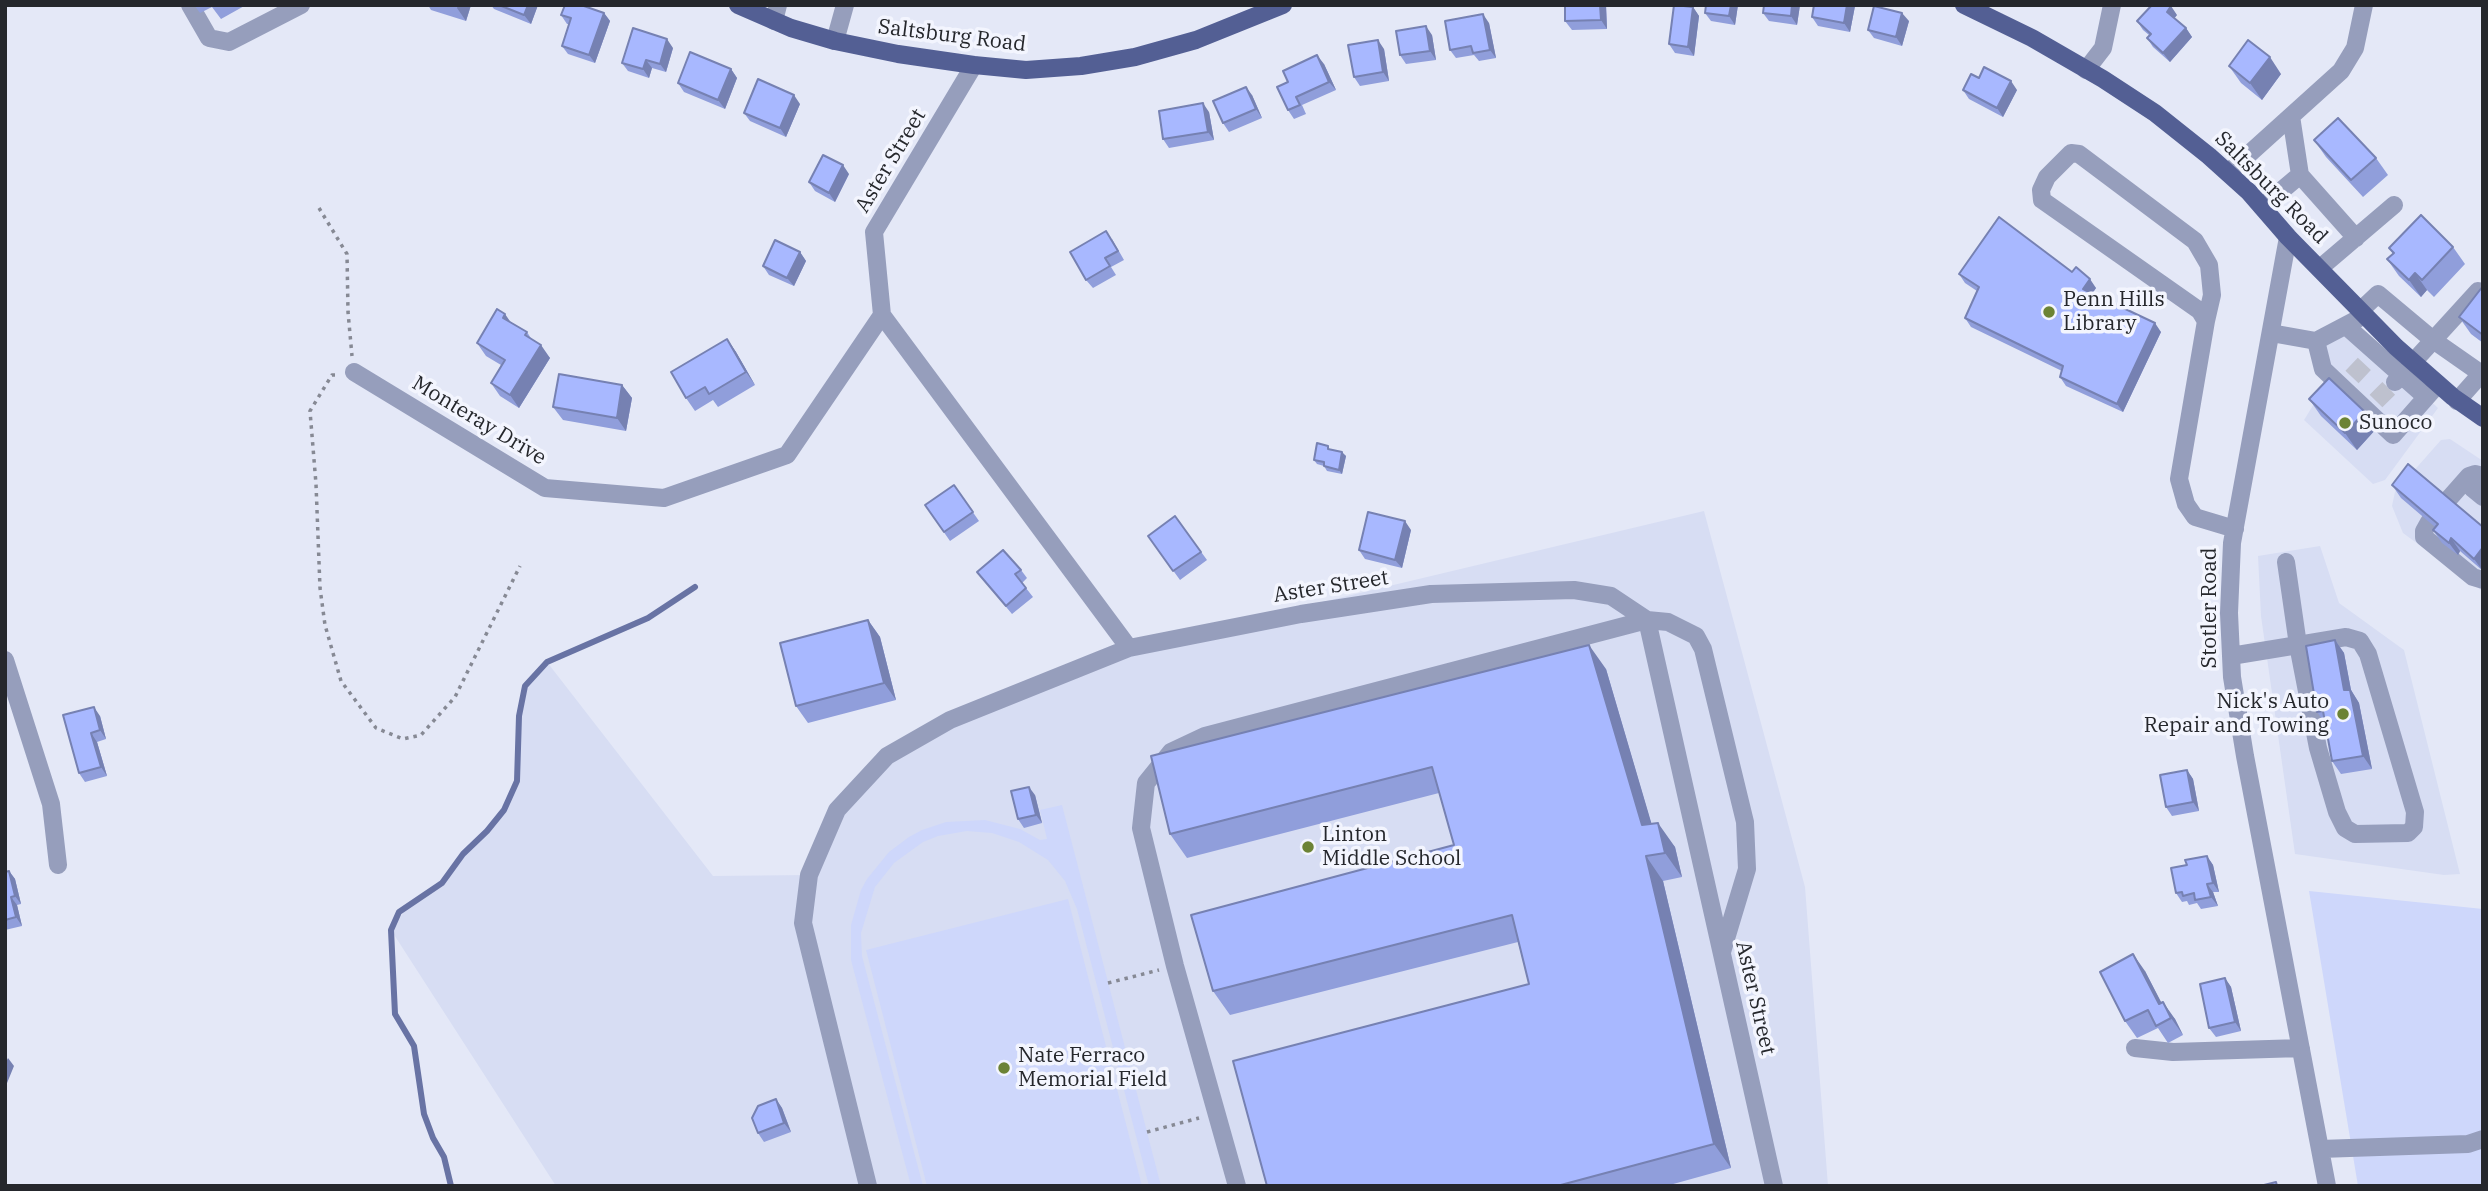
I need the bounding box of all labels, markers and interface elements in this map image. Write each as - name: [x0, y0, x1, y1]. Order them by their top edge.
- street label: Saltsburg Road: [877, 14, 1027, 58]
- street label: Aster Street: [850, 105, 932, 217]
- street label: Saltsburg Road: [2209, 126, 2333, 250]
- place label: Penn Hills Library: [2063, 287, 2165, 337]
- marker: Penn Hills Library: [2041, 304, 2057, 320]
- street label: Monteray Drive: [407, 371, 551, 471]
- place label: Sunoco: [2359, 410, 2432, 436]
- marker: Sunoco: [2337, 415, 2353, 431]
- street label: Stotler Road: [2197, 548, 2223, 668]
- street label: Aster Street: [1272, 565, 1390, 609]
- place label: Nick's Auto Repair and Towing: [2144, 689, 2329, 739]
- marker: Nick's Auto Repair and Towing: [2335, 706, 2351, 722]
- place label: Linton Middle School: [1322, 822, 1461, 872]
- marker: Linton Middle School: [1300, 839, 1316, 855]
- street label: Aster Street: [1730, 938, 1780, 1058]
- place label: Nate Ferraco Memorial Field: [1018, 1043, 1168, 1093]
- marker: Nate Ferraco Memorial Field: [996, 1060, 1012, 1076]

